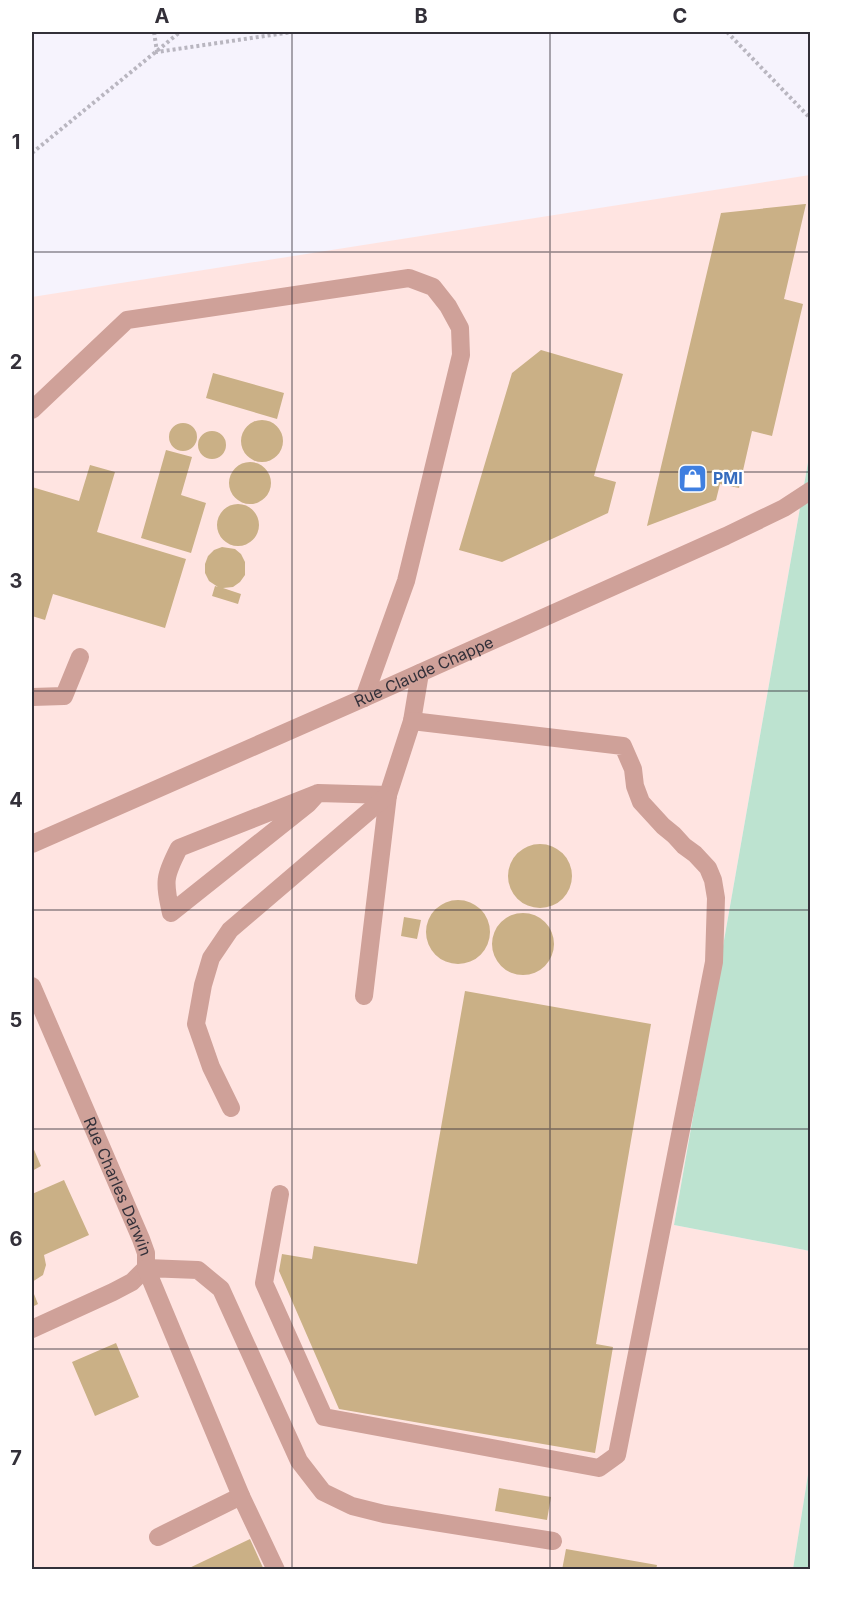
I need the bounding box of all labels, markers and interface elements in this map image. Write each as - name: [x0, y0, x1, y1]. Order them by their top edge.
- text: A: [155, 4, 170, 28]
- text: B: [414, 4, 428, 28]
- text: C: [673, 4, 687, 28]
- text: 1: [12, 130, 20, 154]
- text: 2: [10, 350, 22, 374]
- shop icon: PMI: [676, 462, 708, 494]
- place label: PMI: [713, 468, 743, 488]
- text: 3: [10, 569, 22, 593]
- street label: Rue Claude Chappe: [351, 631, 496, 711]
- text: 4: [9, 788, 23, 812]
- text: 5: [10, 1008, 22, 1032]
- street label: Rue Charles Darwin: [80, 1114, 156, 1259]
- text: 6: [10, 1227, 23, 1251]
- text: 7: [10, 1446, 22, 1470]

